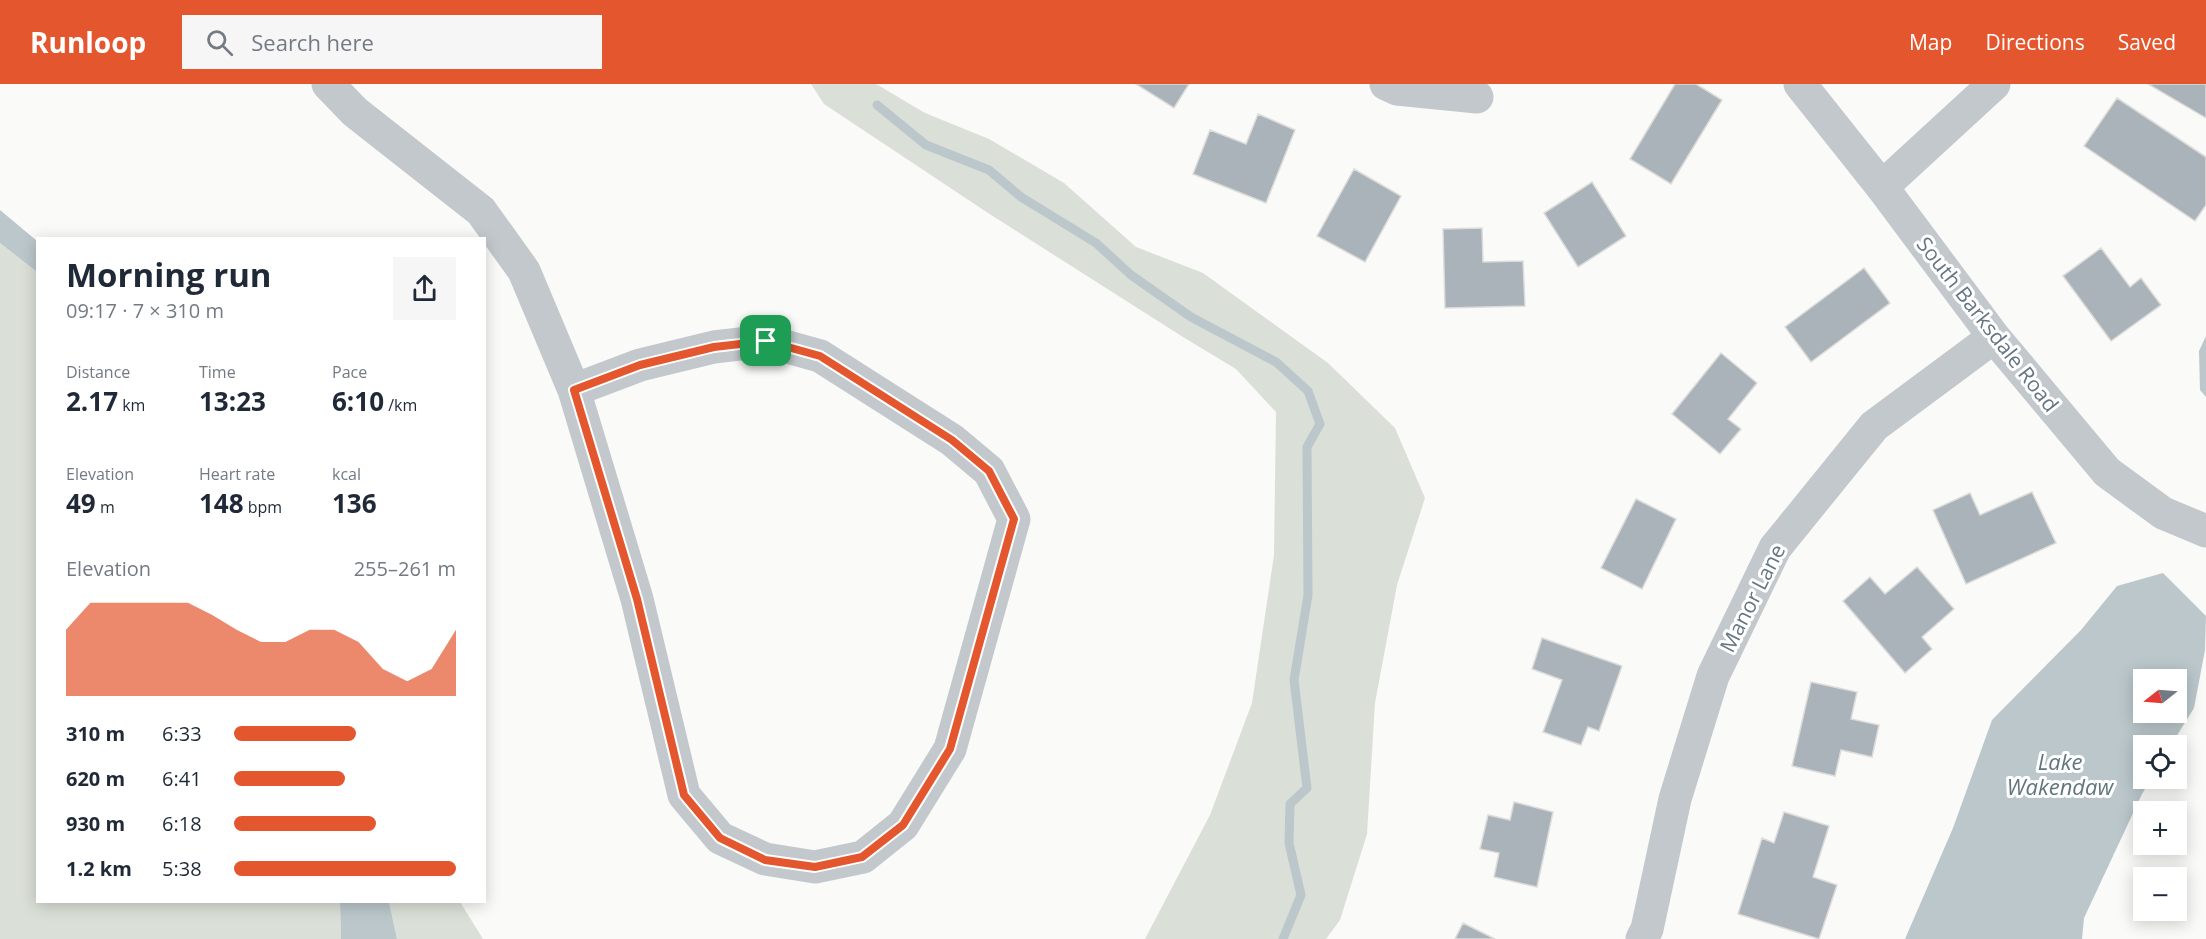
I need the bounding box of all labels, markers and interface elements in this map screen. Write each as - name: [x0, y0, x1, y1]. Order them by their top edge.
- search box: [182, 15, 602, 69]
- text: Runloop: [30, 23, 146, 61]
- icon: search: [203, 26, 236, 59]
- text: Search here: [251, 27, 374, 57]
- text: Map: [1909, 28, 1952, 56]
- text: Directions: [1985, 28, 2085, 56]
- text: Saved: [2118, 28, 2176, 56]
- street label: South Barksdale Road: [1911, 231, 2065, 417]
- text: Morning run: [66, 252, 272, 297]
- button: share: [393, 257, 456, 320]
- text: 09:17 · 7 × 310 m: [66, 297, 224, 324]
- pin: [740, 315, 791, 366]
- icon: arrive: [749, 324, 782, 357]
- text: Distance: [66, 361, 130, 383]
- text: Time: [199, 361, 236, 383]
- text: Pace: [332, 361, 367, 383]
- text: 2.17: [66, 383, 118, 419]
- text: 13:23: [199, 383, 266, 419]
- text: 6:10: [332, 383, 384, 419]
- text: km: [118, 394, 145, 416]
- text: /km: [384, 394, 417, 416]
- text: Elevation: [66, 463, 134, 485]
- text: Heart rate: [199, 463, 275, 485]
- text: kcal: [332, 463, 361, 485]
- text: 49: [66, 485, 96, 521]
- text: 148: [199, 485, 244, 521]
- text: 136: [332, 485, 377, 521]
- text: m: [96, 496, 115, 518]
- text: bpm: [244, 496, 282, 518]
- street label: Manor Lane: [1713, 539, 1791, 657]
- text: Elevation: [66, 555, 151, 582]
- text: 255–261 m: [354, 555, 456, 582]
- north arrow: [2133, 669, 2187, 723]
- map controls: [2133, 669, 2187, 921]
- text: 310 m: [66, 720, 125, 747]
- text: 6:33: [162, 720, 202, 747]
- button: locate: [2133, 735, 2187, 789]
- water label: Lake Wakendaw: [2007, 746, 2114, 801]
- text: 620 m: [66, 765, 125, 792]
- text: 6:41: [162, 765, 202, 792]
- button: +: [2133, 801, 2187, 855]
- text: 930 m: [66, 810, 125, 837]
- text: 6:18: [162, 810, 202, 837]
- text: 1.2 km: [66, 855, 132, 882]
- text: 5:38: [162, 855, 202, 882]
- button: −: [2133, 867, 2187, 921]

